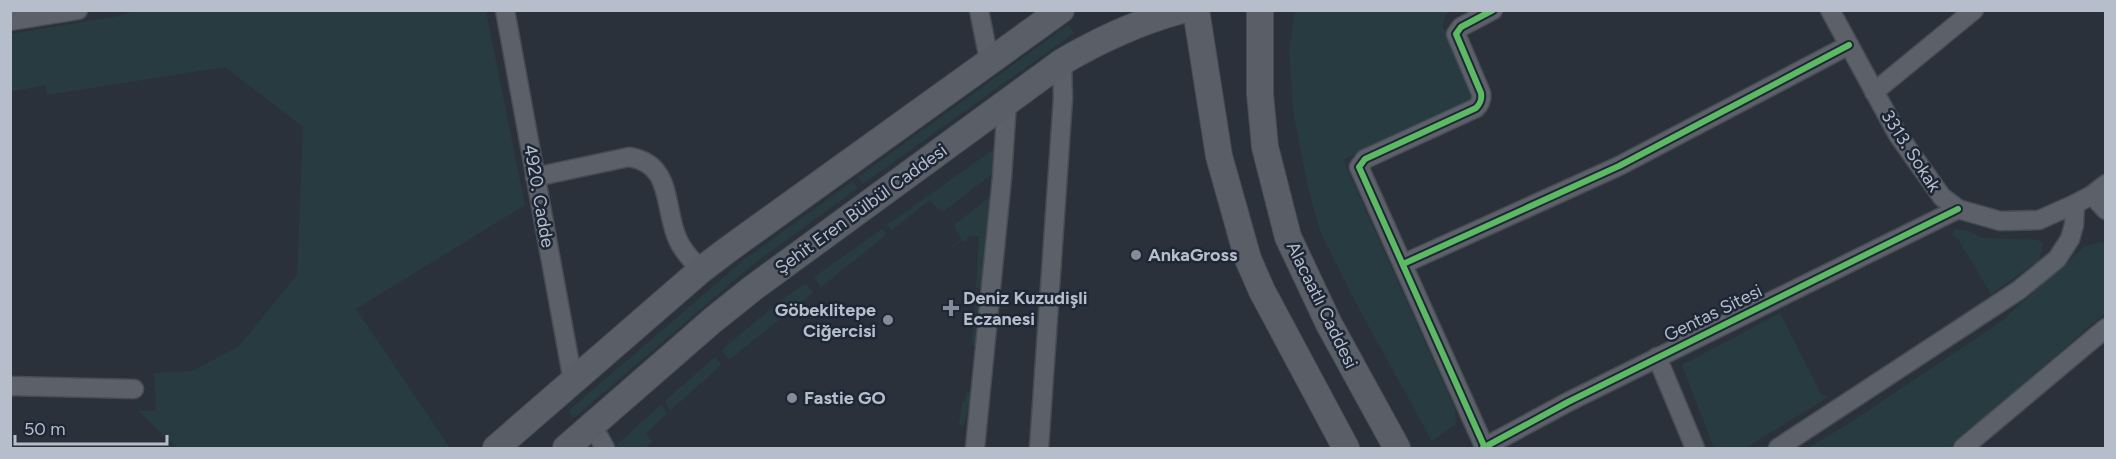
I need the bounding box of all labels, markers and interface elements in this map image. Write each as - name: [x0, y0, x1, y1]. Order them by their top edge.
- street label: 3313. Sokak: [1876, 106, 1946, 196]
- street label: Şehit Eren Bülbül Caddesi: [771, 139, 951, 279]
- street label: 4920. Cadde: [519, 143, 559, 249]
- street label: Alacaatlı Caddesi: [1282, 238, 1362, 372]
- place label: AnkaGross: [1148, 244, 1238, 266]
- marker: AnkaGross: [1129, 248, 1143, 262]
- street label: Gentas Sitesi: [1660, 280, 1766, 346]
- place label: Deniz Kuzudişli Eczanesi: [963, 287, 1088, 330]
- place label: Göbeklitepe Ciğercisi: [775, 299, 876, 342]
- marker: Deniz Kuzudişli Eczanesi: [944, 301, 958, 315]
- marker: Göbeklitepe Ciğercisi: [881, 313, 895, 327]
- place label: Fastie GO: [804, 387, 886, 409]
- marker: Fastie GO: [785, 391, 799, 405]
- scale bar: [15, 408, 166, 446]
- text: 50 m: [24, 418, 66, 440]

